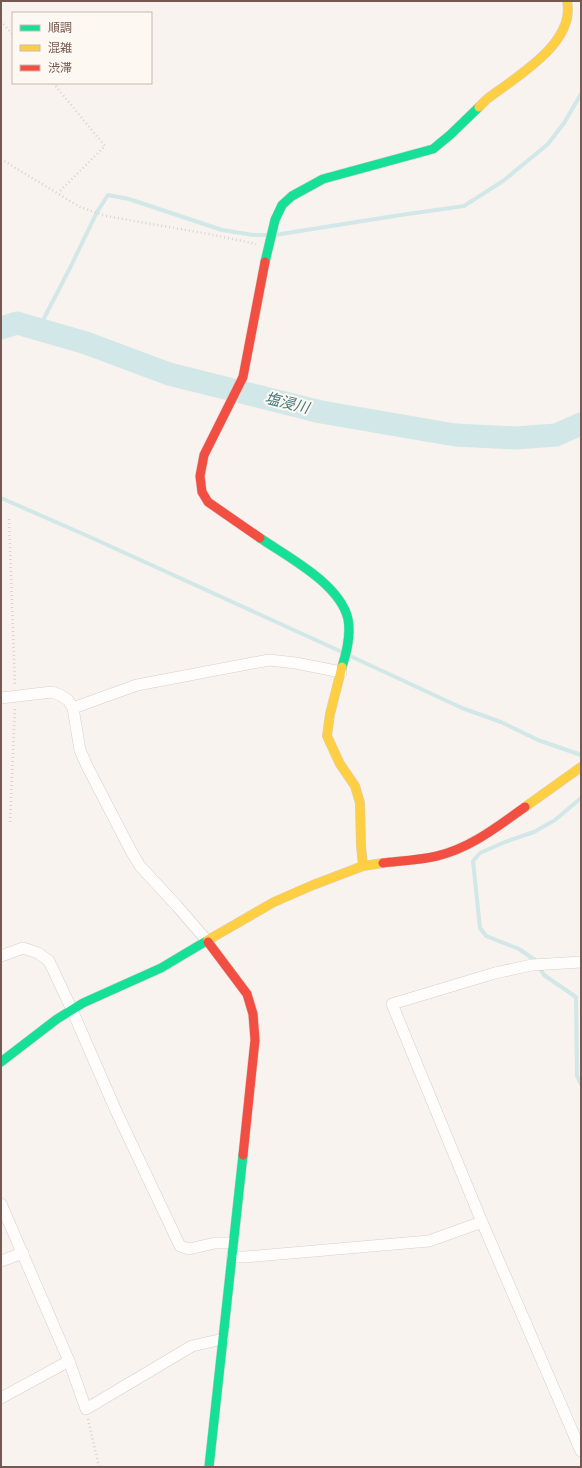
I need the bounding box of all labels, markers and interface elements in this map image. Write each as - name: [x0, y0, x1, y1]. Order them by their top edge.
- legend: [12, 12, 152, 84]
- text: 順調: [48, 21, 72, 36]
- text: 混雑: [48, 41, 72, 56]
- text: 渋滞: [48, 61, 72, 76]
- water label: 塩浸川: [263, 389, 313, 418]

